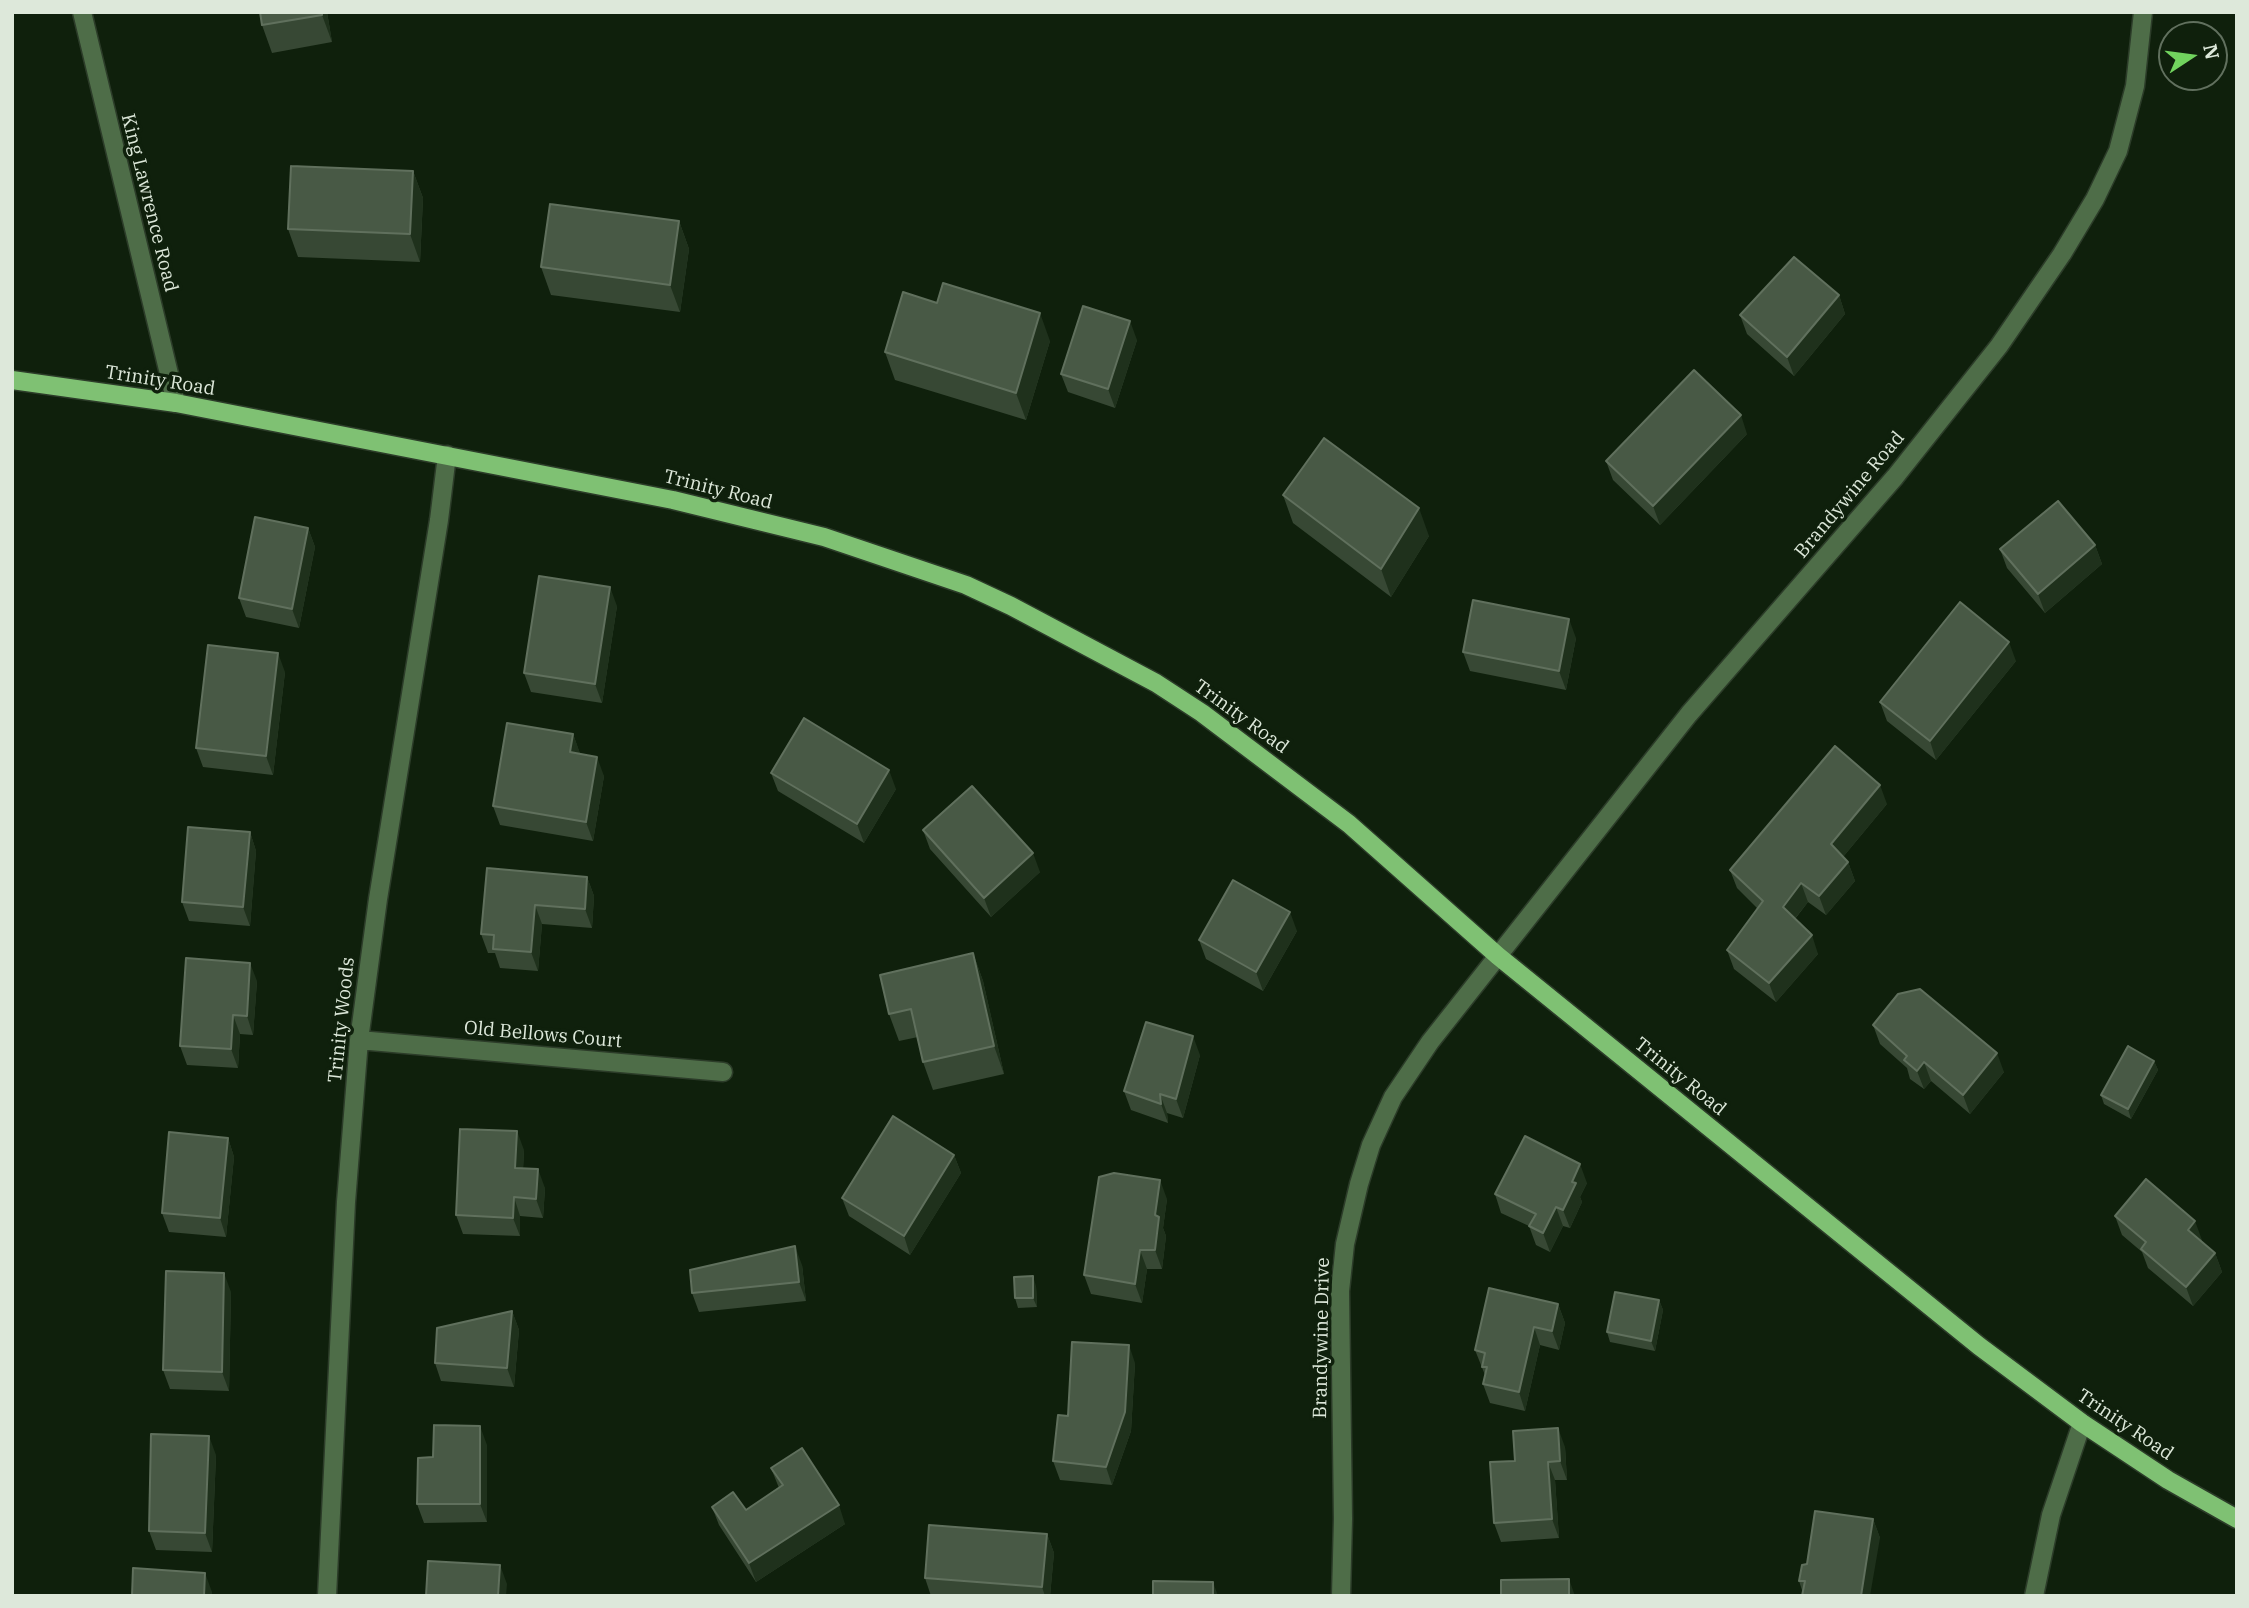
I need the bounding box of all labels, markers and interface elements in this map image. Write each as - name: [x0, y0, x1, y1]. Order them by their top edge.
- north arrow: [2158, 21, 2228, 91]
- text: N: [2198, 42, 2225, 62]
- street label: King Lawrence Road: [116, 112, 182, 294]
- street label: Trinity Road: [103, 361, 217, 401]
- street label: Brandywine Road: [1790, 427, 1910, 563]
- street label: Trinity Road: [661, 465, 775, 515]
- street label: Trinity Road: [1189, 675, 1293, 759]
- street label: Trinity Woods: [324, 956, 360, 1084]
- street label: Old Bellows Court: [463, 1017, 623, 1053]
- street label: Trinity Road: [1630, 1033, 1730, 1121]
- street label: Brandywine Drive: [1309, 1257, 1335, 1419]
- street label: Trinity Road: [2073, 1384, 2177, 1466]

